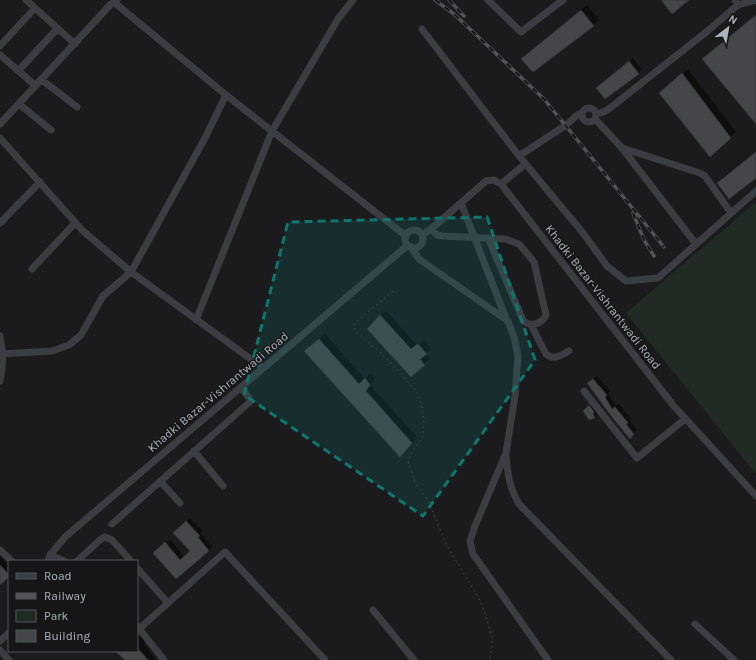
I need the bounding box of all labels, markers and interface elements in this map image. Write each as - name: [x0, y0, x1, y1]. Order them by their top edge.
- north arrow: [708, 8, 748, 48]
- text: N: [726, 12, 740, 27]
- street label: Khadki Bazar-Vishrantwadi Road: [542, 222, 664, 372]
- street label: Khadki Bazar-Vishrantwadi Road: [145, 329, 291, 455]
- legend: [8, 560, 138, 652]
- text: Road: [44, 569, 72, 583]
- text: Railway: [44, 589, 86, 603]
- text: Park: [44, 609, 69, 623]
- text: Building: [44, 629, 91, 643]

